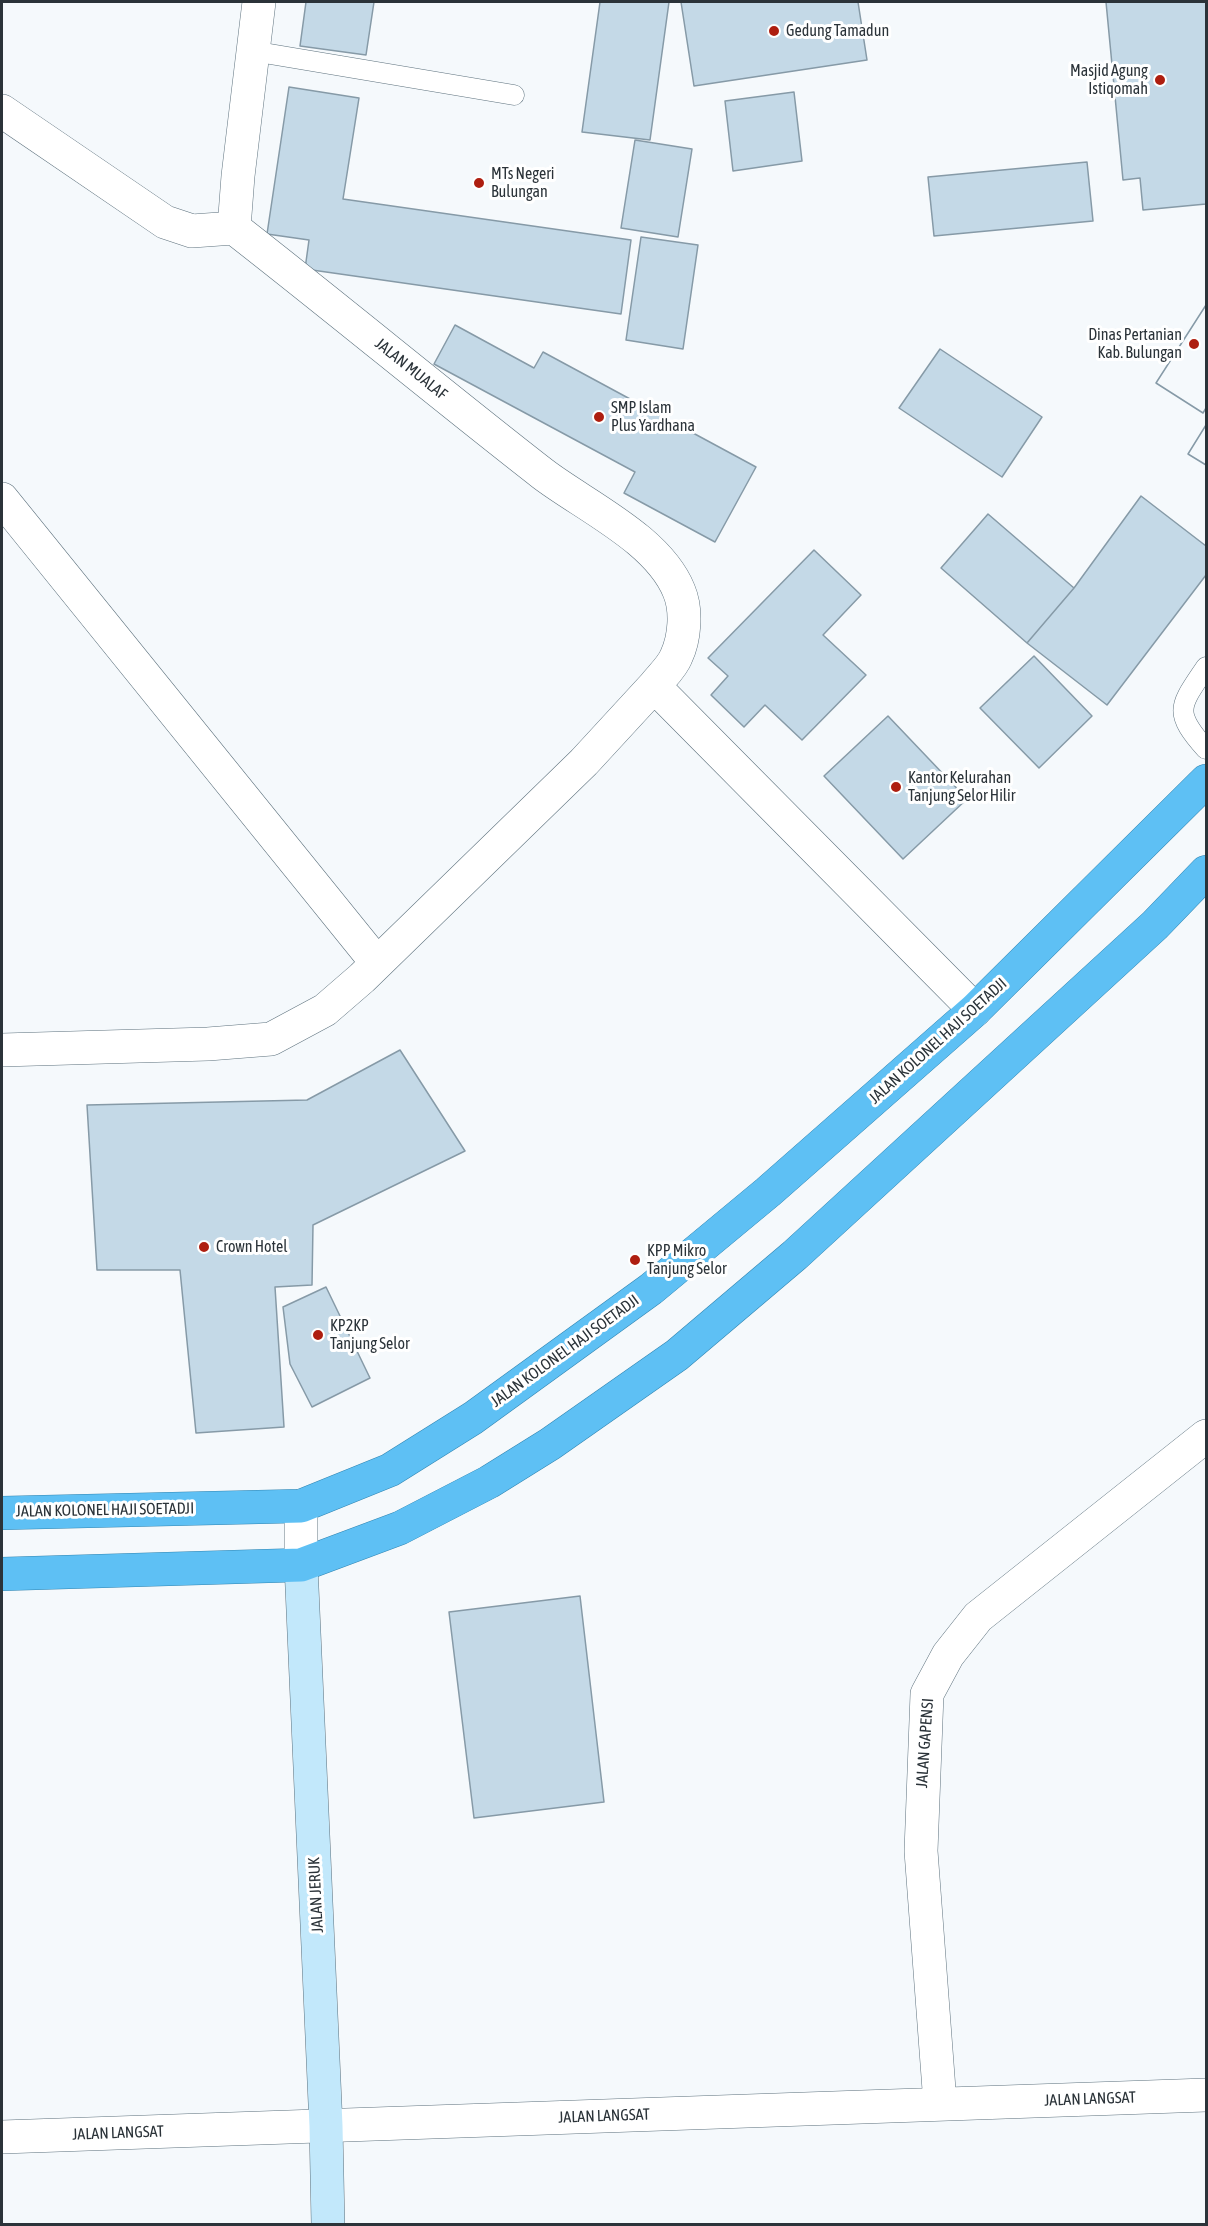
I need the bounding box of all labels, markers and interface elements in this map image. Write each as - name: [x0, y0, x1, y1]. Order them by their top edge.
- place label: Gedung Tamadun: [786, 21, 889, 41]
- marker: Gedung Tamadun: [767, 24, 781, 38]
- place label: Masjid Agung Istiqomah: [1070, 61, 1148, 99]
- marker: Masjid Agung Istiqomah: [1153, 73, 1167, 87]
- place label: MTs Negeri Bulungan: [491, 164, 555, 202]
- marker: MTs Negeri Bulungan: [472, 176, 486, 190]
- place label: Dinas Pertanian Kab. Bulungan: [1088, 325, 1182, 363]
- street label: JALAN MUALAF: [371, 334, 451, 404]
- marker: Dinas Pertanian Kab. Bulungan: [1187, 337, 1201, 351]
- place label: SMP Islam Plus Yardhana: [611, 398, 695, 436]
- marker: SMP Islam Plus Yardhana: [592, 410, 606, 424]
- place label: Kantor Kelurahan Tanjung Selor Hilir: [908, 768, 1015, 806]
- marker: Kantor Kelurahan Tanjung Selor Hilir: [889, 780, 903, 794]
- street label: JALAN KOLONEL HAJI SOETADJI: [865, 974, 1011, 1108]
- place label: Crown Hotel: [216, 1237, 288, 1257]
- marker: Crown Hotel: [197, 1240, 211, 1254]
- place label: KPP Mikro Tanjung Selor: [647, 1241, 727, 1279]
- marker: KPP Mikro Tanjung Selor: [628, 1253, 642, 1267]
- street label: JALAN KOLONEL HAJI SOETADJI: [487, 1291, 643, 1411]
- place label: KP2KP Tanjung Selor: [330, 1316, 410, 1354]
- marker: KP2KP Tanjung Selor: [311, 1328, 325, 1342]
- street label: JALAN KOLONEL HAJI SOETADJI: [16, 1499, 194, 1521]
- street label: JALAN GAPENSI: [912, 1698, 938, 1788]
- street label: JALAN JERUK: [304, 1857, 328, 1933]
- street label: JALAN LANGSAT: [1044, 2088, 1136, 2110]
- street label: JALAN LANGSAT: [558, 2105, 650, 2127]
- street label: JALAN LANGSAT: [72, 2122, 164, 2144]

